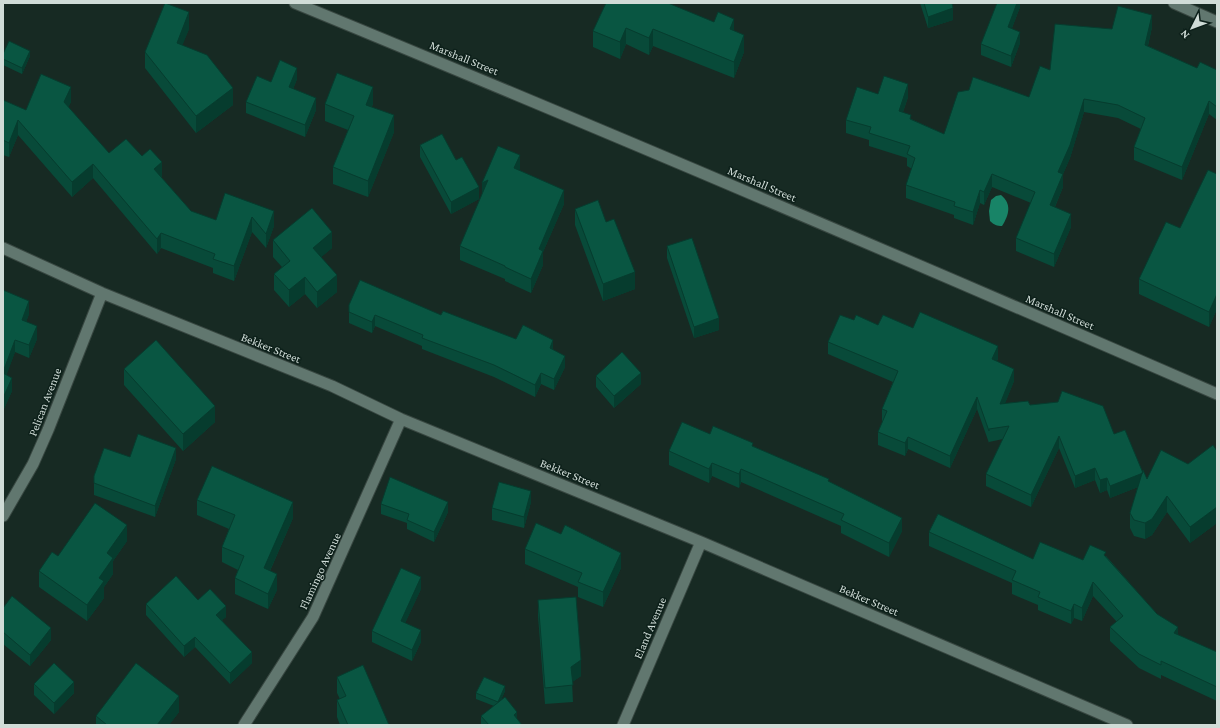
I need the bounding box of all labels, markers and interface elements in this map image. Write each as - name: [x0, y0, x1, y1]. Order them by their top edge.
- north arrow: [1172, 8, 1212, 48]
- text: N: [1177, 28, 1192, 41]
- street label: Marshall Street: [427, 38, 501, 79]
- street label: Marshall Street: [726, 163, 799, 205]
- street label: Marshall Street: [1024, 291, 1097, 333]
- street label: Bekker Street: [239, 330, 304, 367]
- street label: Pelican Avenue: [26, 366, 64, 438]
- street label: Bekker Street: [538, 456, 603, 493]
- street label: Flamingo Avenue: [296, 530, 344, 612]
- street label: Bekker Street: [837, 581, 902, 619]
- street label: Eland Avenue: [631, 595, 669, 661]

